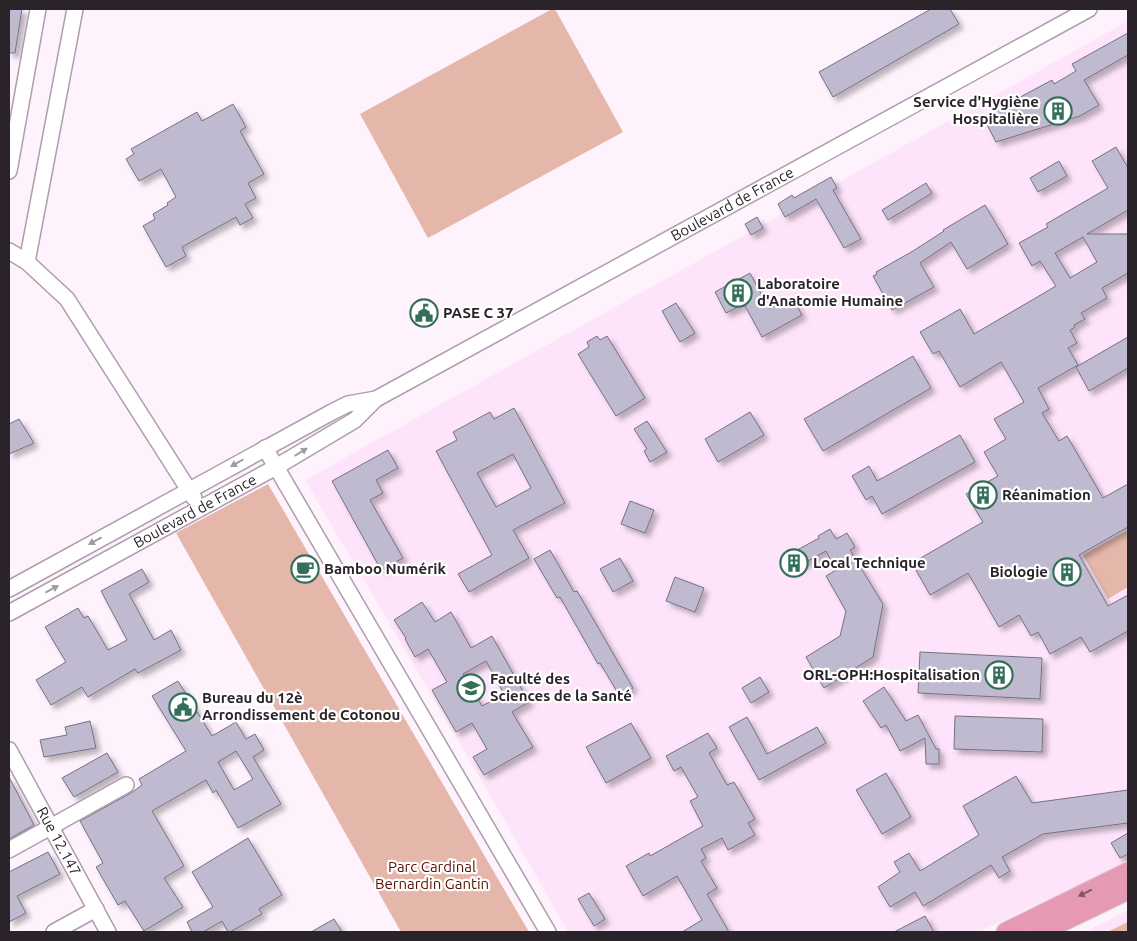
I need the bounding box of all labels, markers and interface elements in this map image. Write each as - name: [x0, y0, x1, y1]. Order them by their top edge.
- place label: Service d'Hygiène Hospitalière: [913, 93, 1039, 127]
- building icon: Service d'Hygiène Hospitalière: [1043, 96, 1073, 126]
- street label: Boulevard de France: [668, 163, 796, 244]
- place label: Laboratoire d'Anatomie Humaine: [757, 275, 903, 309]
- building icon: Laboratoire d'Anatomie Humaine: [723, 278, 753, 308]
- public building icon: PASE C 37: [409, 298, 439, 328]
- place label: PASE C 37: [443, 304, 513, 321]
- one-way arrow: [295, 448, 308, 457]
- one-way arrow: [231, 459, 244, 468]
- street label: Boulevard de France: [130, 470, 259, 551]
- building icon: Réanimation: [968, 480, 998, 510]
- place label: Réanimation: [1002, 486, 1091, 503]
- one-way arrow: [87, 537, 102, 545]
- building icon: Local Technique: [779, 548, 809, 578]
- cafe icon: Bamboo Numérik: [290, 554, 320, 584]
- place label: Local Technique: [813, 554, 926, 571]
- building icon: Biologie: [1052, 557, 1082, 587]
- place label: Bamboo Numérik: [324, 560, 446, 577]
- place label: Biologie: [990, 563, 1048, 580]
- one-way arrow: [45, 585, 58, 594]
- building icon: ORL-OPH:Hospitalisation: [984, 660, 1014, 690]
- place label: ORL-OPH:Hospitalisation: [803, 666, 980, 683]
- place label: Faculté des Sciences de la Santé: [490, 670, 632, 704]
- school or university icon: Faculté des Sciences de la Santé: [456, 673, 486, 703]
- place label: Bureau du 12è Arrondissement de Cotonou: [202, 689, 400, 723]
- public building icon: Bureau du 12è Arrondissement de Cotonou: [168, 692, 198, 722]
- street label: Rue 12.147: [34, 804, 85, 878]
- park label: Parc Cardinal Bernardin Gantin: [375, 858, 489, 892]
- one-way arrow: [1077, 889, 1092, 897]

